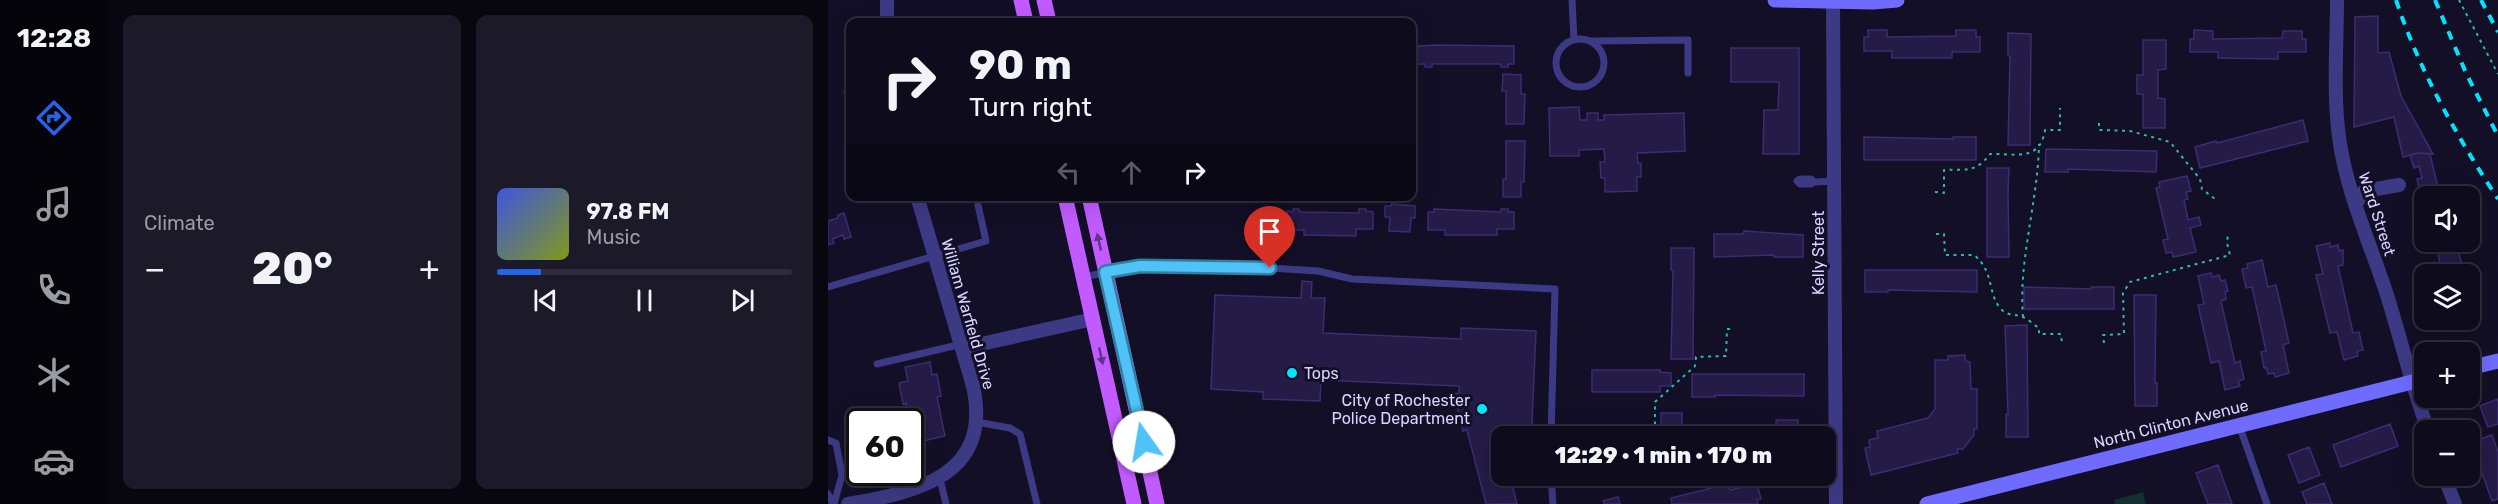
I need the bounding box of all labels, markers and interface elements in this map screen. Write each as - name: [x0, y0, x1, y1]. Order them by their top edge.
- text: 12:28: [17, 22, 91, 54]
- text: 90 m: [969, 40, 1072, 90]
- icon: right: [870, 42, 948, 120]
- text: Turn right: [969, 91, 1092, 123]
- icon: directions: [33, 97, 75, 139]
- icon: left: [1052, 156, 1085, 189]
- icon: ahead: [1115, 156, 1148, 189]
- icon: right: [1178, 156, 1211, 189]
- street label: Ward Street: [2355, 170, 2399, 258]
- icon: music: [33, 183, 75, 225]
- map controls: [2414, 186, 2480, 486]
- button: sound: [2414, 186, 2480, 252]
- text: 97.8 FM: [587, 198, 670, 225]
- pin: [1244, 206, 1295, 268]
- text: Climate: [144, 211, 215, 235]
- street label: Kelly Street: [1809, 211, 1828, 295]
- icon: arrive: [1253, 215, 1286, 248]
- text: Music: [587, 225, 641, 249]
- one-way arrow: [1093, 233, 1103, 251]
- street label: William Warfield Drive: [937, 236, 999, 392]
- text: 20°: [252, 242, 333, 295]
- text: −: [144, 249, 165, 288]
- text: +: [419, 249, 440, 288]
- button: layers: [2414, 264, 2480, 330]
- icon: phone: [33, 269, 75, 311]
- icon: previous: [529, 284, 562, 317]
- icon: pause: [628, 284, 661, 317]
- icon: next: [726, 284, 759, 317]
- button: +: [2414, 342, 2480, 408]
- one-way arrow: [1097, 347, 1106, 366]
- icon: climate: [33, 354, 75, 396]
- place label: Tops: [1304, 364, 1339, 383]
- marker: Tops: [1285, 366, 1299, 380]
- place label: City of Rochester Police Department: [1331, 391, 1470, 428]
- street label: North Clinton Avenue: [2092, 396, 2250, 452]
- marker: City of Rochester Police Department: [1475, 402, 1489, 416]
- speed limit sign: 60: [846, 408, 924, 486]
- position arrow: [1112, 410, 1176, 474]
- button: −: [2414, 420, 2480, 486]
- icon: car: [33, 440, 75, 482]
- text: 12:29 · 1 min · 170 m: [1555, 442, 1772, 469]

